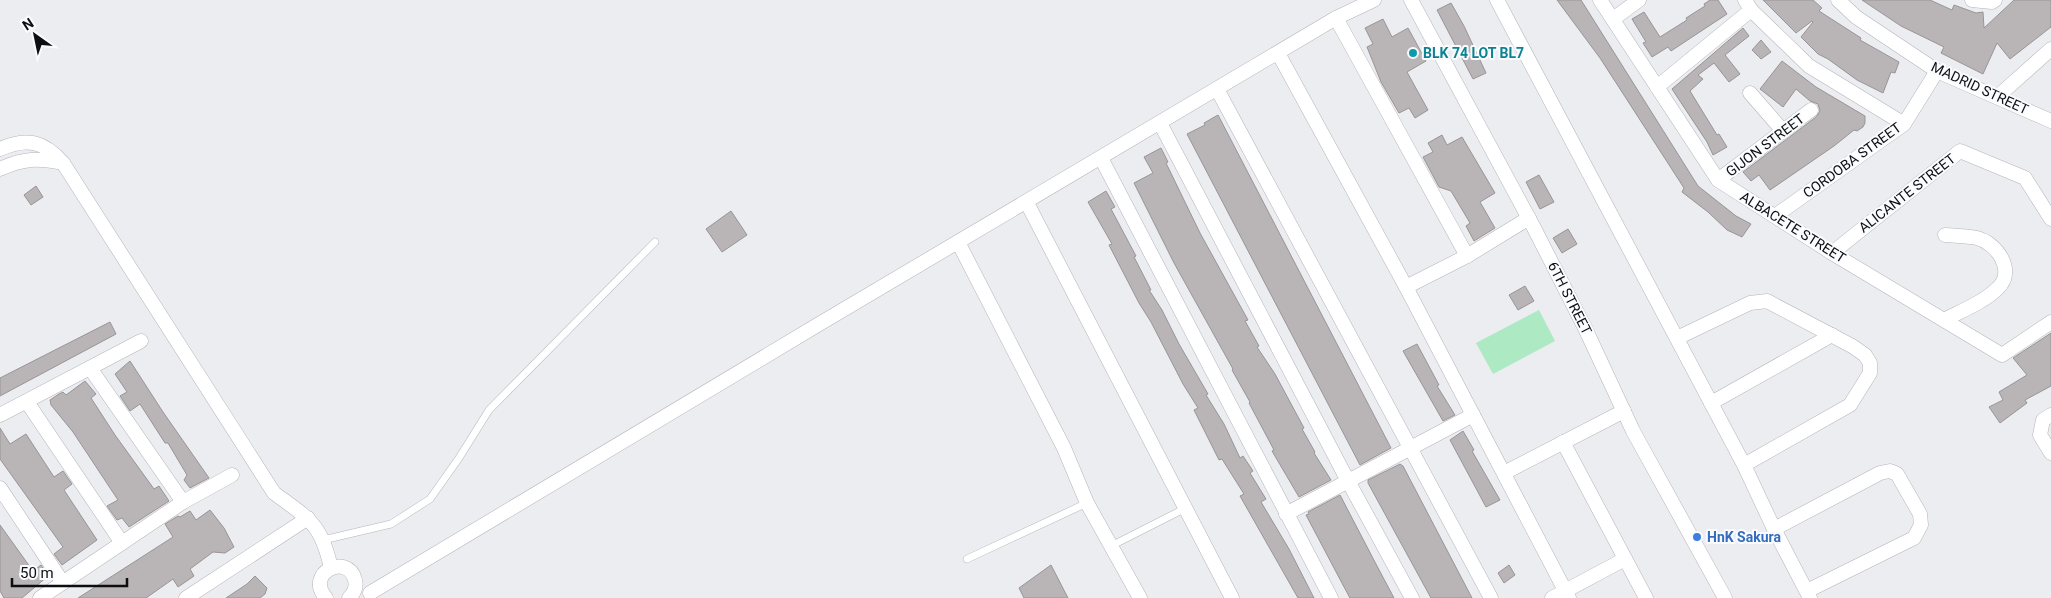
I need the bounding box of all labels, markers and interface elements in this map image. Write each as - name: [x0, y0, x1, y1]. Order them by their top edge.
- north arrow: [10, 10, 60, 60]
- text: N: [19, 15, 36, 34]
- place label: BLK 74 LOT BL7: [1423, 45, 1524, 61]
- marker: BLK 74 LOT BL7: [1407, 47, 1419, 59]
- street label: MADRID STREET: [1929, 58, 2032, 118]
- street label: GIJON STREET: [1723, 110, 1808, 180]
- street label: CORDOBA STREET: [1800, 119, 1905, 201]
- street label: ALICANTE STREET: [1856, 150, 1959, 236]
- street label: ALBACETE STREET: [1737, 188, 1849, 266]
- street label: 6TH STREET: [1545, 259, 1595, 338]
- place label: HnK Sakura: [1707, 529, 1781, 545]
- marker: HnK Sakura: [1691, 531, 1703, 543]
- scale bar: [12, 556, 128, 588]
- text: 50 m: [20, 564, 54, 582]

